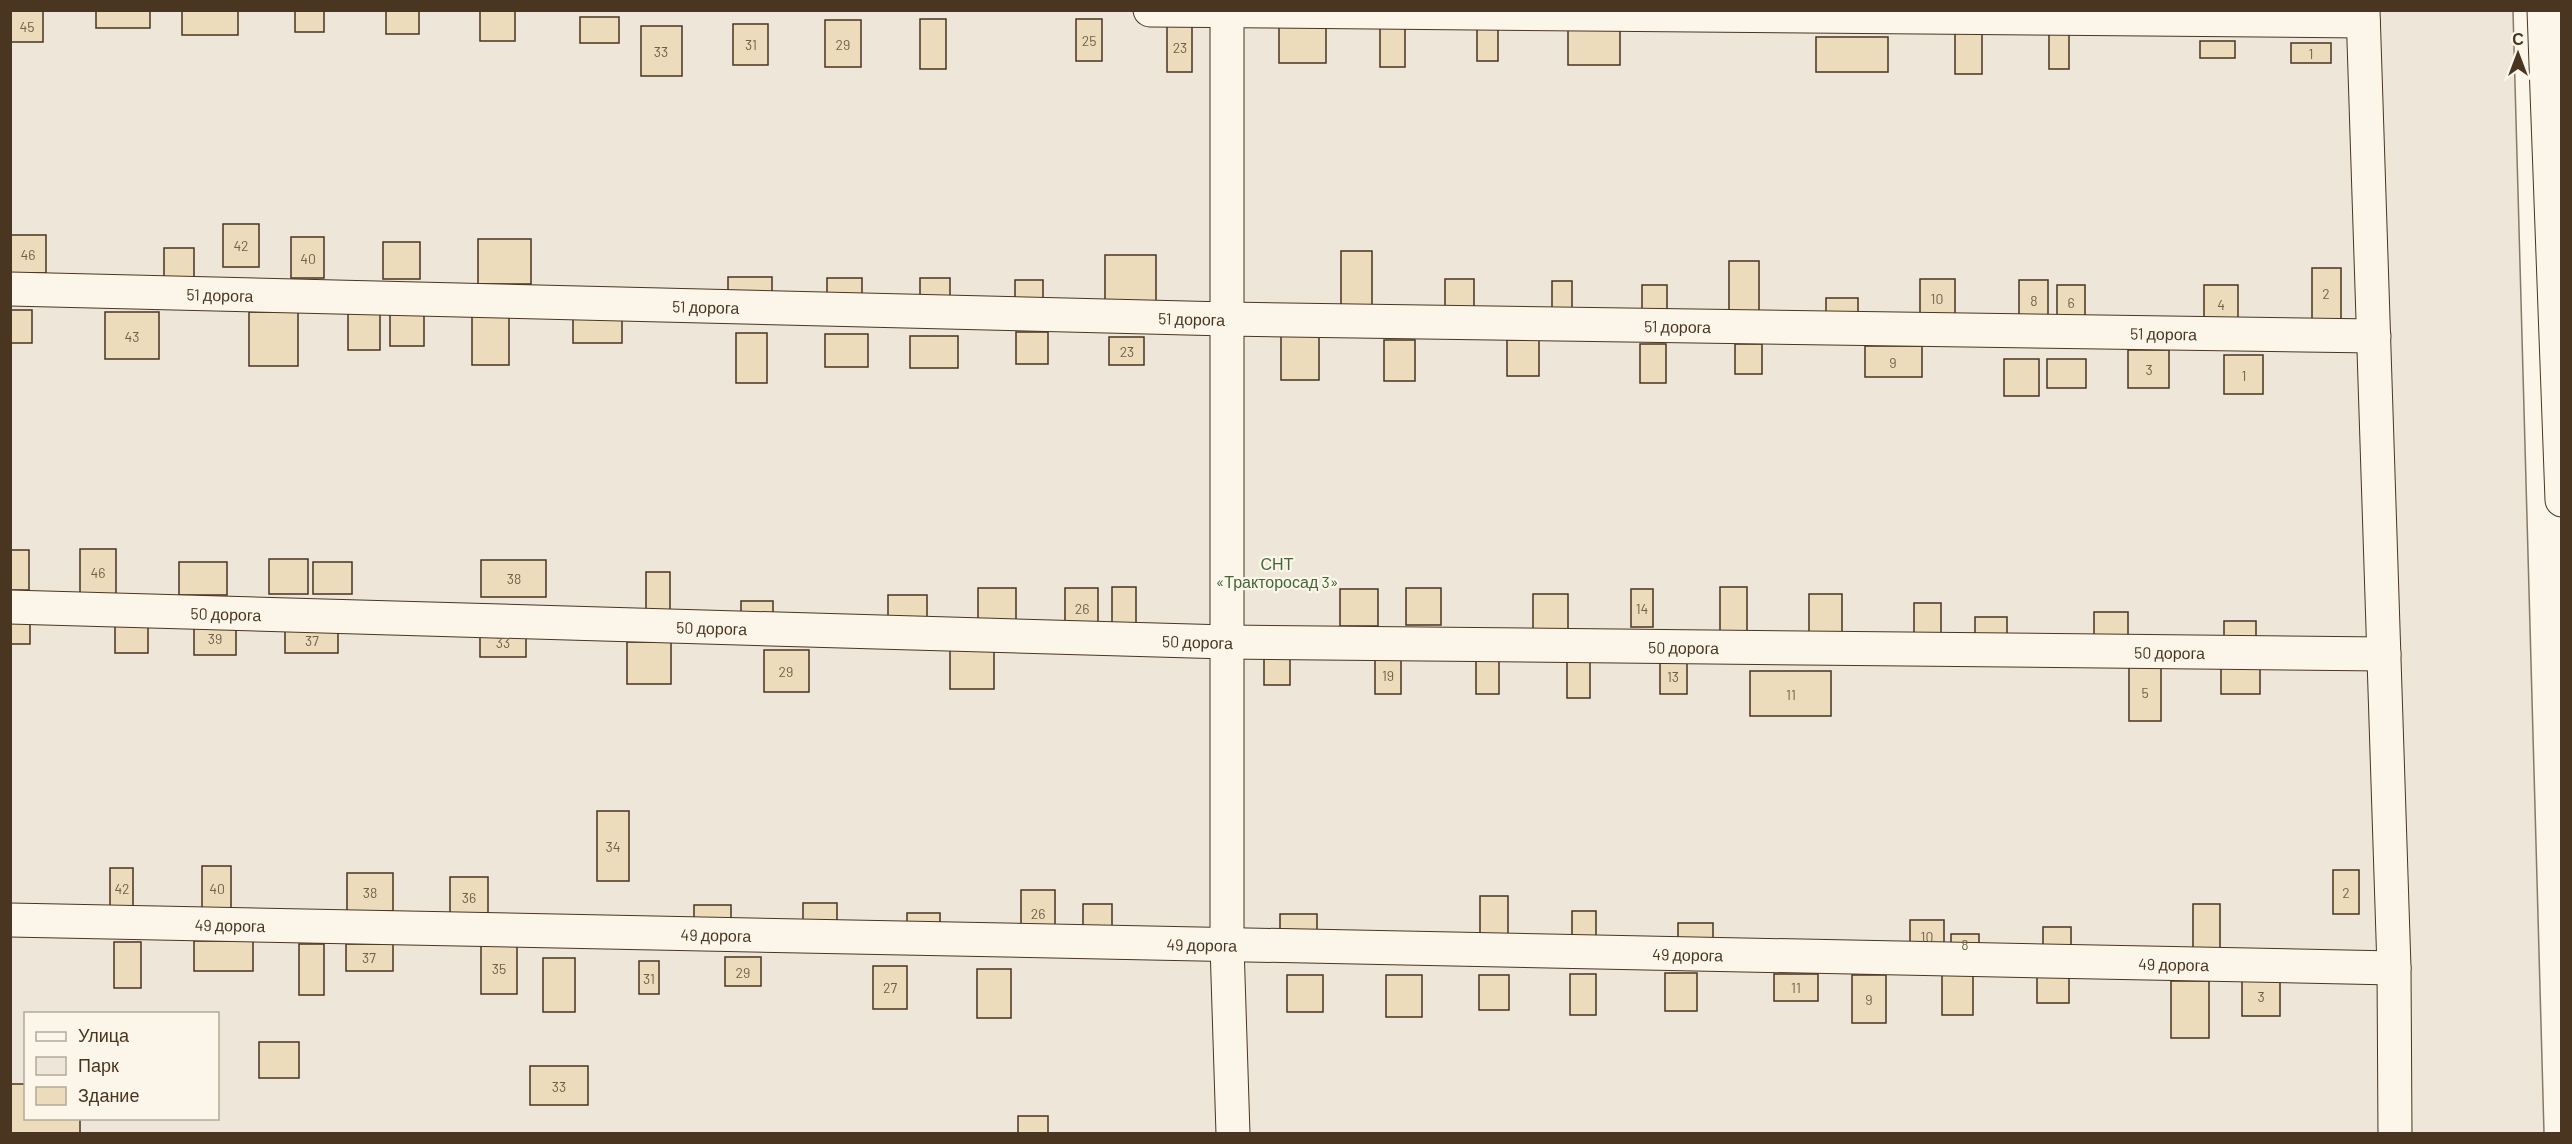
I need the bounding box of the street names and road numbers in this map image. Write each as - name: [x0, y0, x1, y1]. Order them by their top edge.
- street label: 51 дорога: [186, 284, 254, 305]
- street label: 51 дорога: [672, 296, 740, 316]
- street label: 51 дорога: [1158, 308, 1225, 328]
- street label: 51 дорога: [1644, 316, 1711, 336]
- street label: 51 дорога: [2130, 323, 2197, 343]
- street label: 50 дорога: [190, 603, 262, 624]
- street label: 50 дорога: [676, 617, 748, 638]
- street label: 50 дорога: [1162, 631, 1233, 652]
- street label: 50 дорога: [1648, 637, 1719, 657]
- street label: 50 дорога: [2134, 642, 2205, 662]
- street label: 49 дорога: [194, 914, 266, 935]
- street label: 49 дорога: [680, 924, 752, 944]
- street label: 49 дорога: [1166, 934, 1237, 954]
- street label: 49 дорога: [1652, 944, 1723, 964]
- street label: 49 дорога: [2138, 953, 2209, 974]

